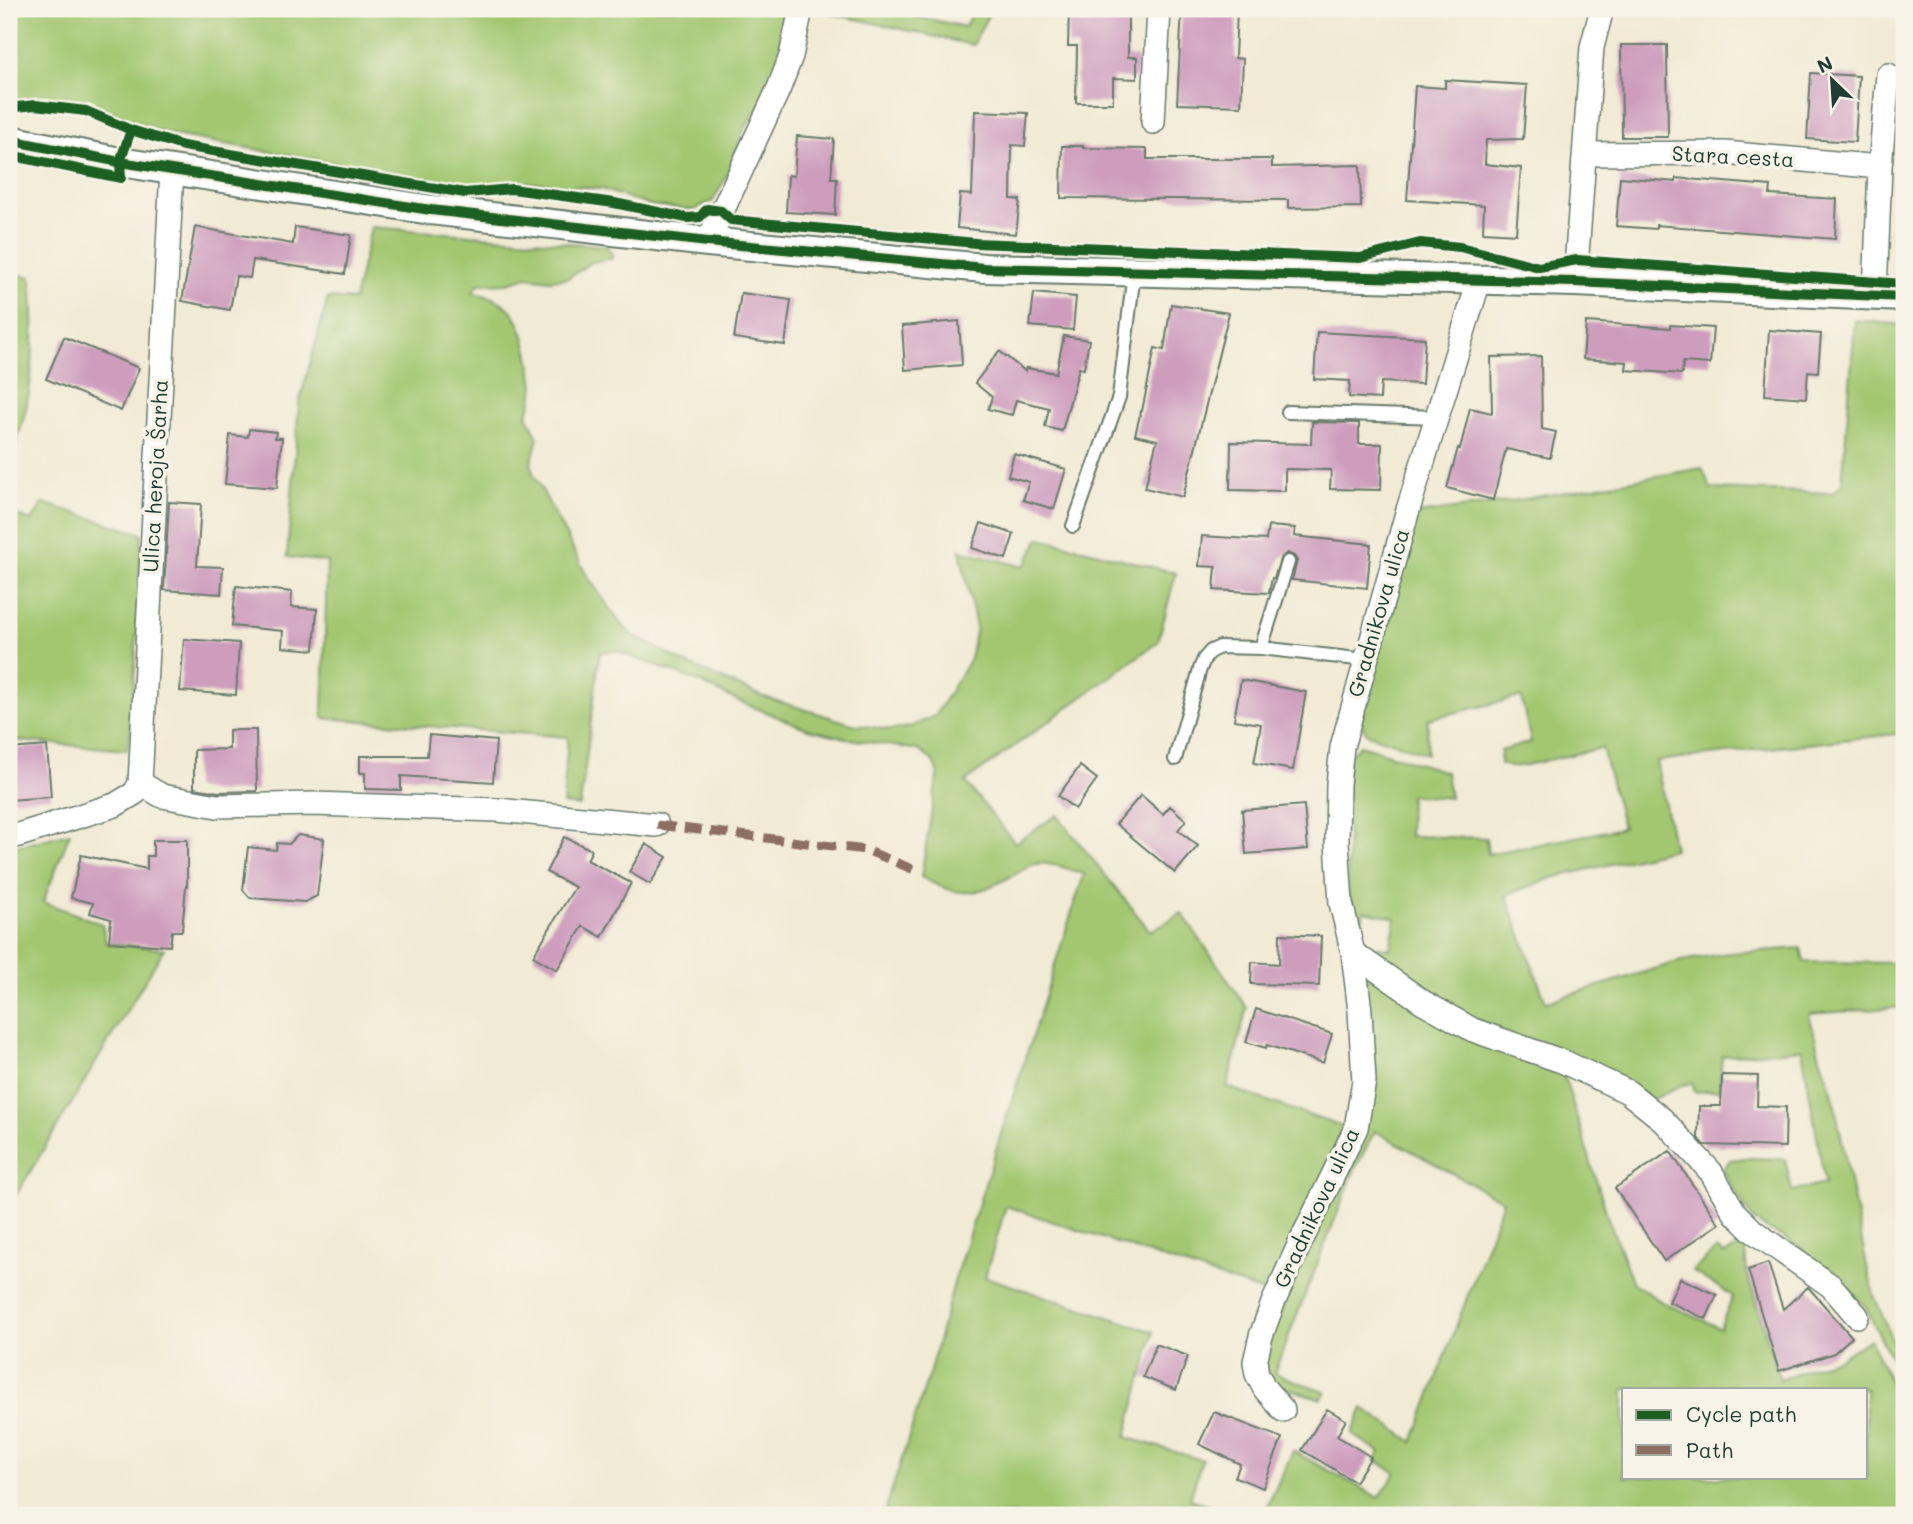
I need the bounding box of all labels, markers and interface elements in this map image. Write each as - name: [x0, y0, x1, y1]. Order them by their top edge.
- north arrow: [1798, 46, 1868, 116]
- text: N: [1813, 50, 1836, 79]
- street label: Stara cesta: [1671, 139, 1795, 172]
- street label: Ulica heroja Šarha: [136, 379, 173, 573]
- street label: Gradnikova ulica: [1341, 525, 1414, 700]
- street label: Gradnikova ulica: [1267, 1123, 1365, 1292]
- legend: [1622, 1388, 1868, 1478]
- text: Cycle path: [1686, 1400, 1796, 1427]
- text: Path: [1686, 1436, 1733, 1463]

